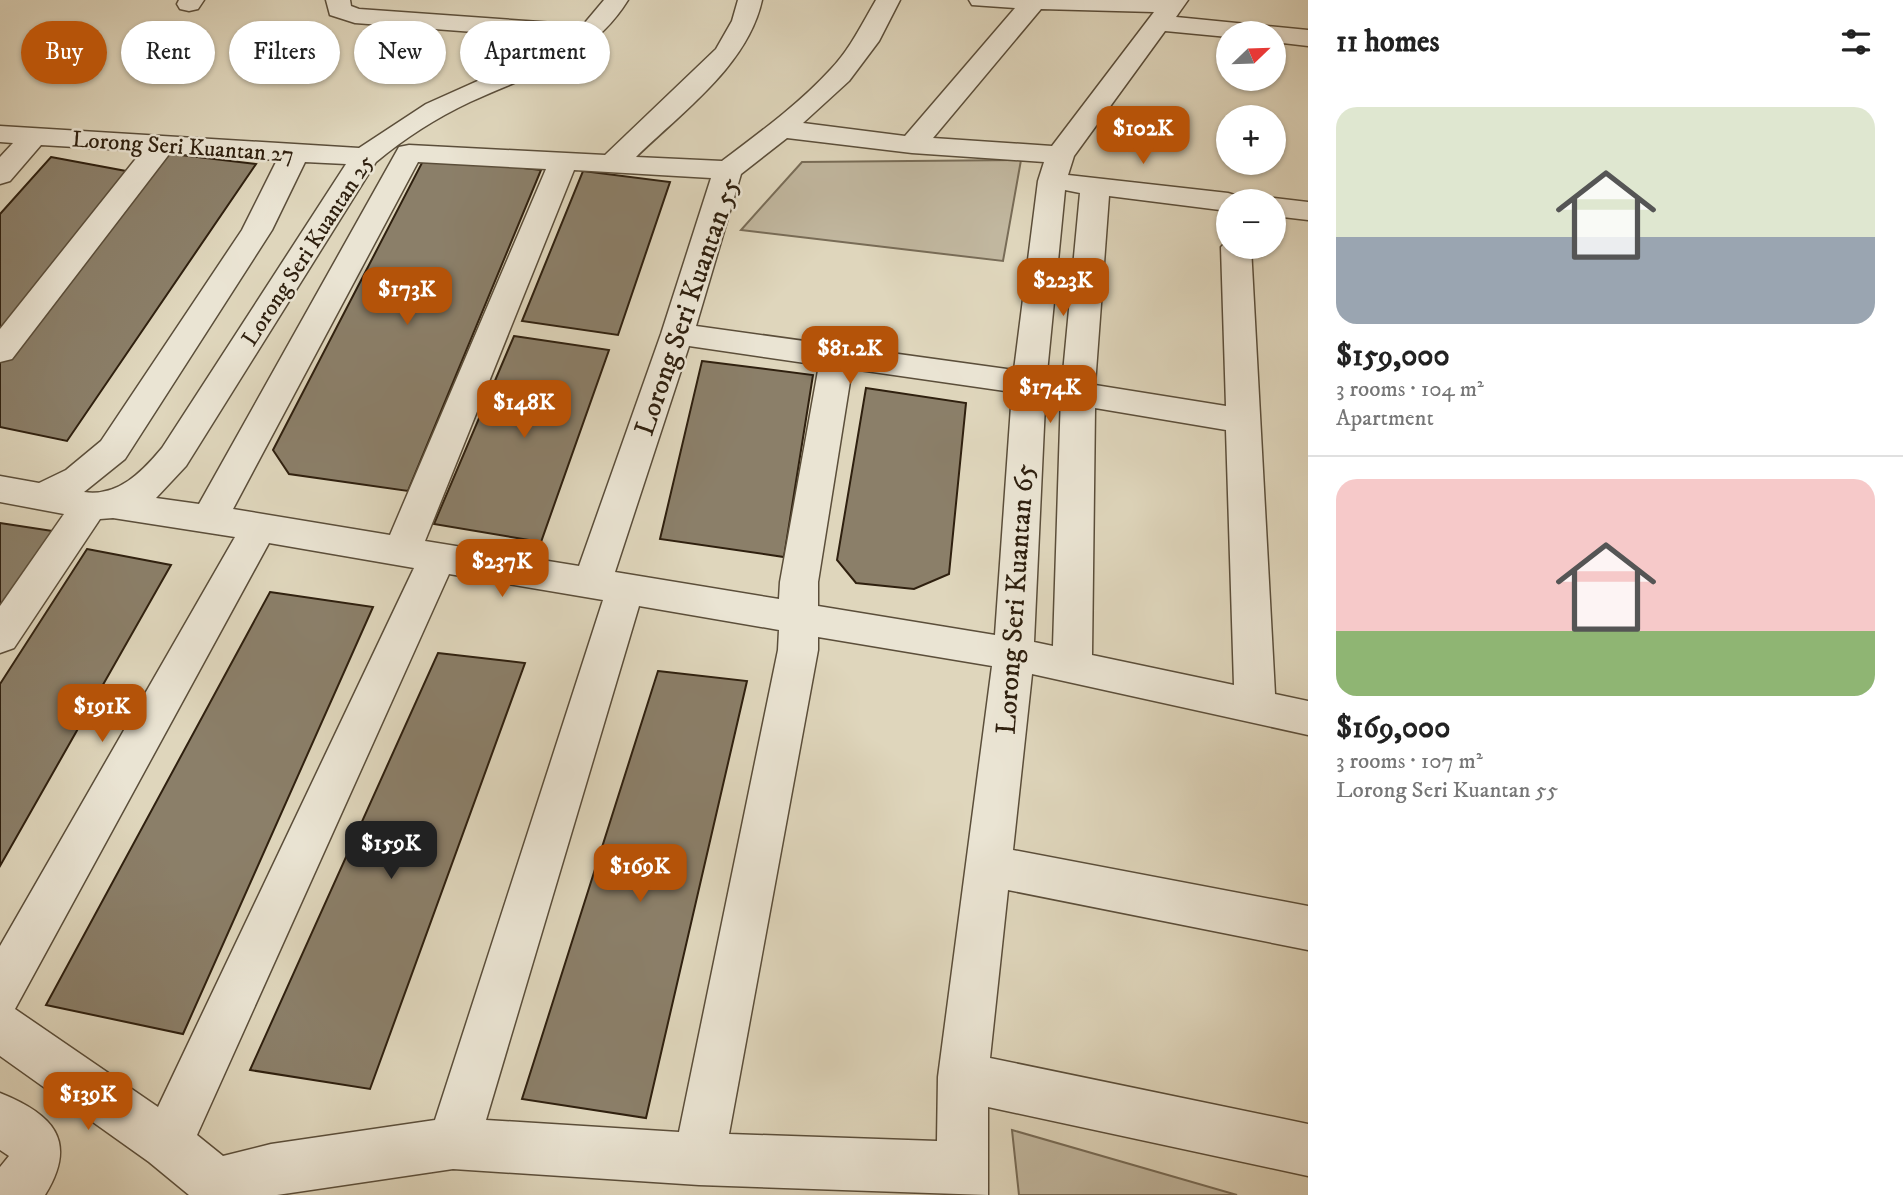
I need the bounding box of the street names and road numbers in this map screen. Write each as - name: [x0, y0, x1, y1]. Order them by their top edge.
- street label: Lorong Seri Kuantan 27: [71, 125, 295, 170]
- street label: Lorong Seri Kuantan 25: [236, 150, 381, 352]
- street label: Lorong Seri Kuantan 55: [627, 173, 748, 440]
- street label: Lorong Seri Kuantan 65: [989, 463, 1042, 736]

